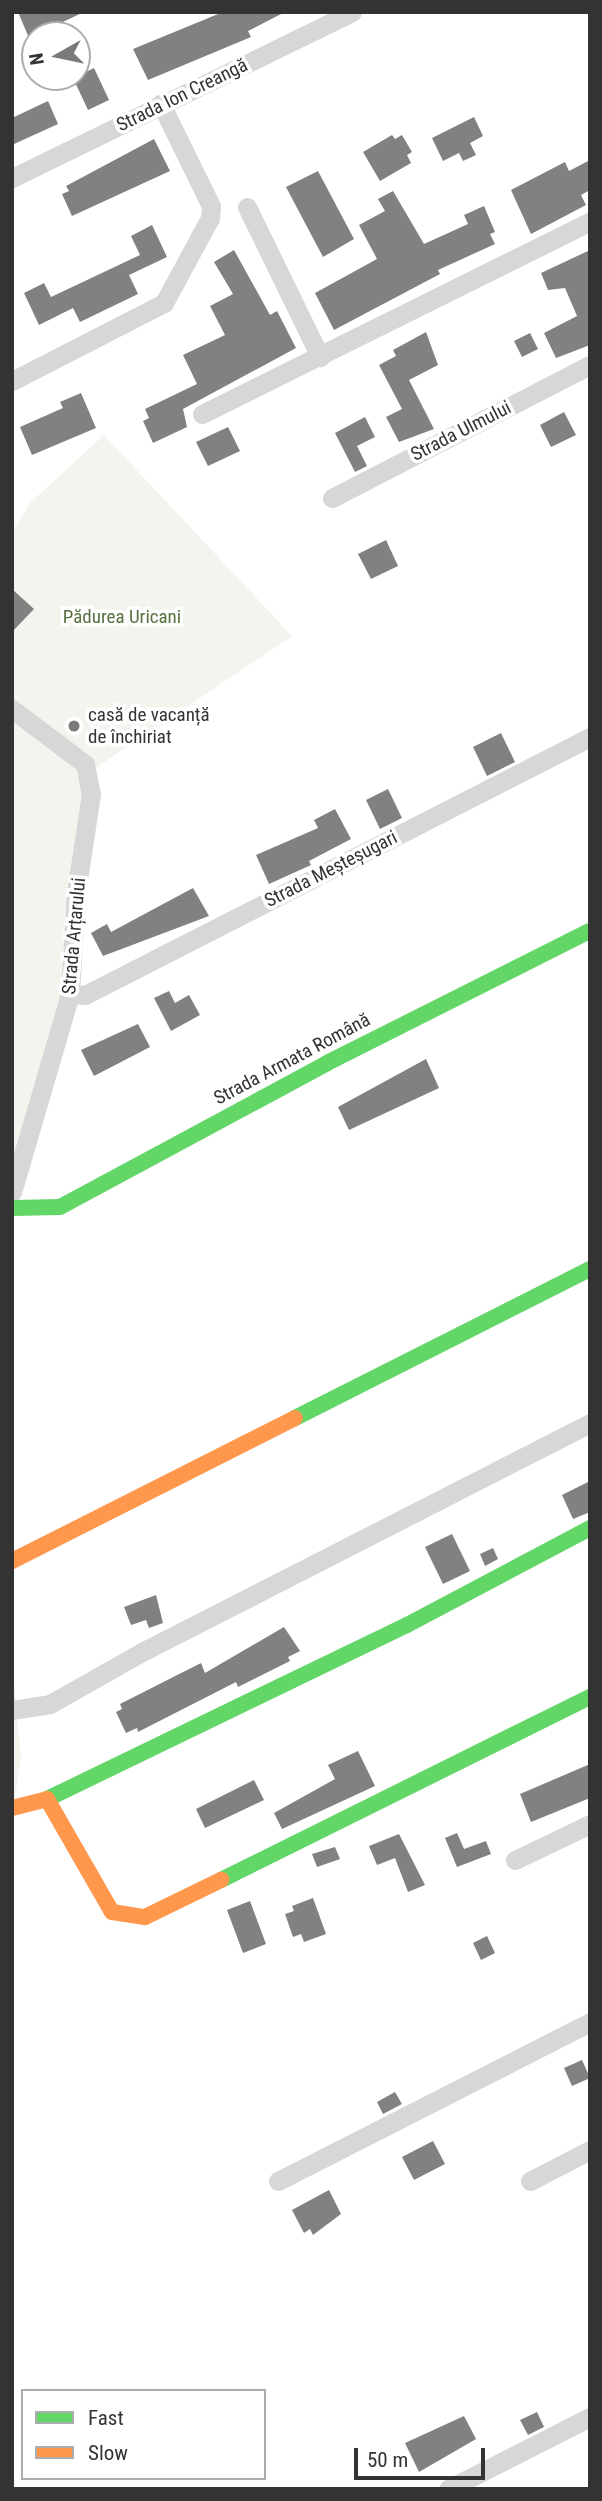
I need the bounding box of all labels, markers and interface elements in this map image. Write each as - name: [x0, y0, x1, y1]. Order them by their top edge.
- north arrow: [21, 21, 91, 91]
- text: N: [24, 52, 49, 67]
- street label: Strada Ion Creangă: [113, 53, 251, 137]
- street label: Strada Ulmului: [407, 396, 515, 466]
- park label: Pădurea Uricani: [63, 606, 181, 628]
- place label: casă de vacanță de închiriat: [88, 704, 210, 748]
- marker: casă de vacanță de închiriat: [66, 718, 82, 734]
- street label: Strada Meșteșugari: [261, 826, 401, 912]
- street label: Strada Arțarului: [58, 877, 90, 995]
- street label: Strada Armata Română: [210, 1008, 374, 1110]
- legend: [21, 2389, 266, 2480]
- text: Fast: [88, 2406, 124, 2430]
- scale bar: [357, 2434, 488, 2478]
- text: Slow: [88, 2441, 128, 2465]
- text: 50 m: [367, 2448, 408, 2472]

